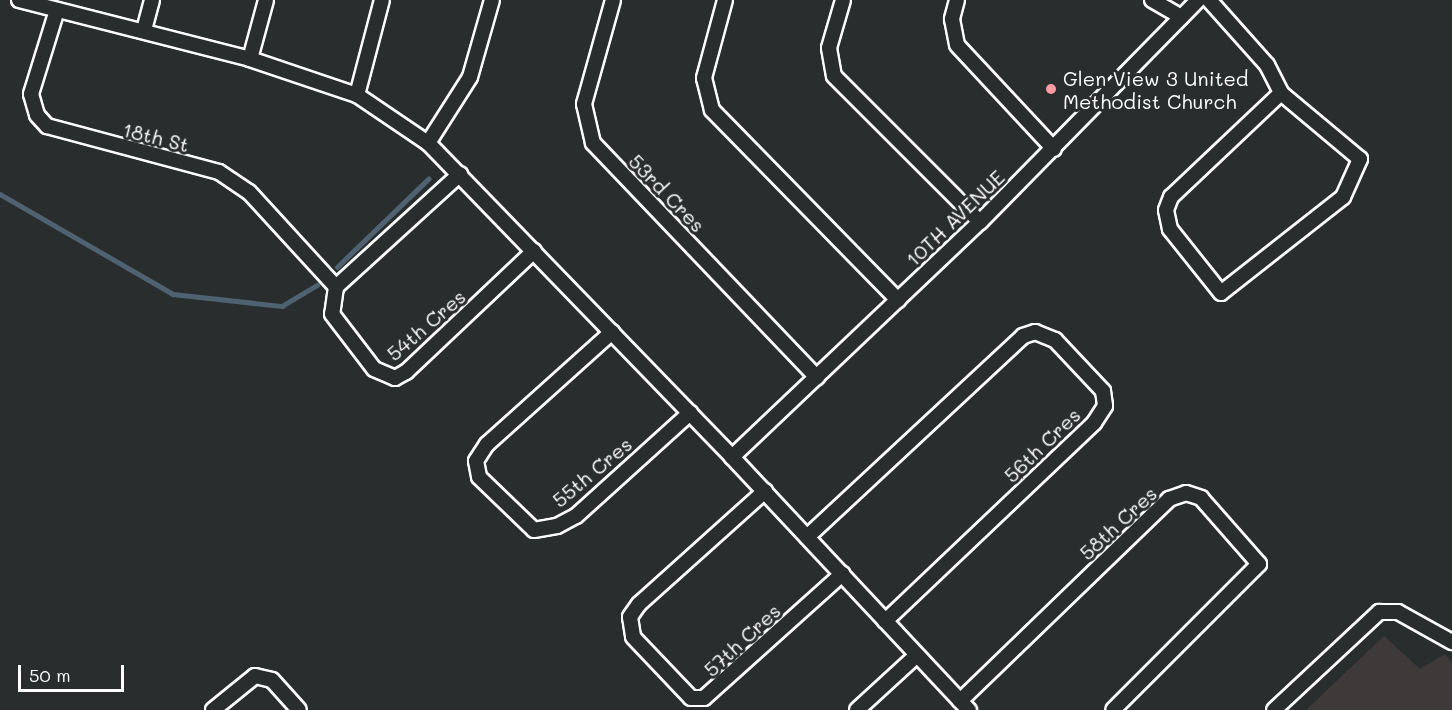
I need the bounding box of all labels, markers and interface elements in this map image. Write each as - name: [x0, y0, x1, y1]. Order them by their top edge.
- place label: Glen View 3 United Methodist Church: [1063, 66, 1248, 113]
- marker: Glen View 3 United Methodist Church: [1044, 82, 1058, 96]
- street label: 18th St: [120, 117, 192, 157]
- street label: 53rd Cres: [624, 149, 710, 237]
- street label: 10TH AVENUE: [901, 165, 1009, 271]
- street label: 54th Cres: [382, 284, 470, 366]
- street label: 56th Cres: [999, 403, 1085, 487]
- street label: 55th Cres: [547, 432, 637, 512]
- street label: 58th Cres: [1074, 481, 1162, 565]
- street label: 57th Cres: [699, 599, 785, 681]
- scale bar: [21, 653, 128, 691]
- text: 50 m: [29, 663, 71, 687]

